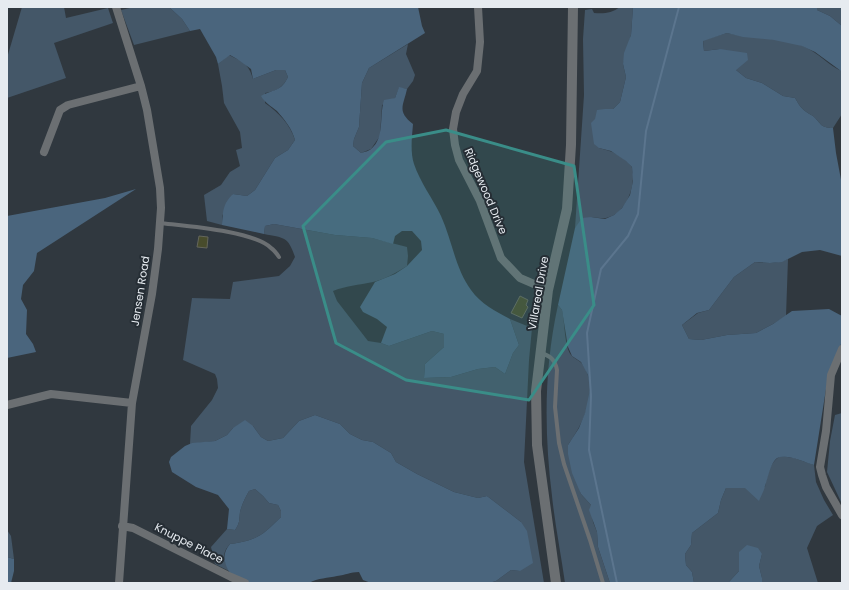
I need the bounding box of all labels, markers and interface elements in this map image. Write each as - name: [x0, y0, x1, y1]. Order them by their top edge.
- street label: Ridgewood Drive: [461, 145, 511, 237]
- street label: Jensen Road: [127, 255, 153, 327]
- street label: Villareal Drive: [524, 255, 552, 331]
- street label: Knuppe Place: [152, 519, 226, 567]

